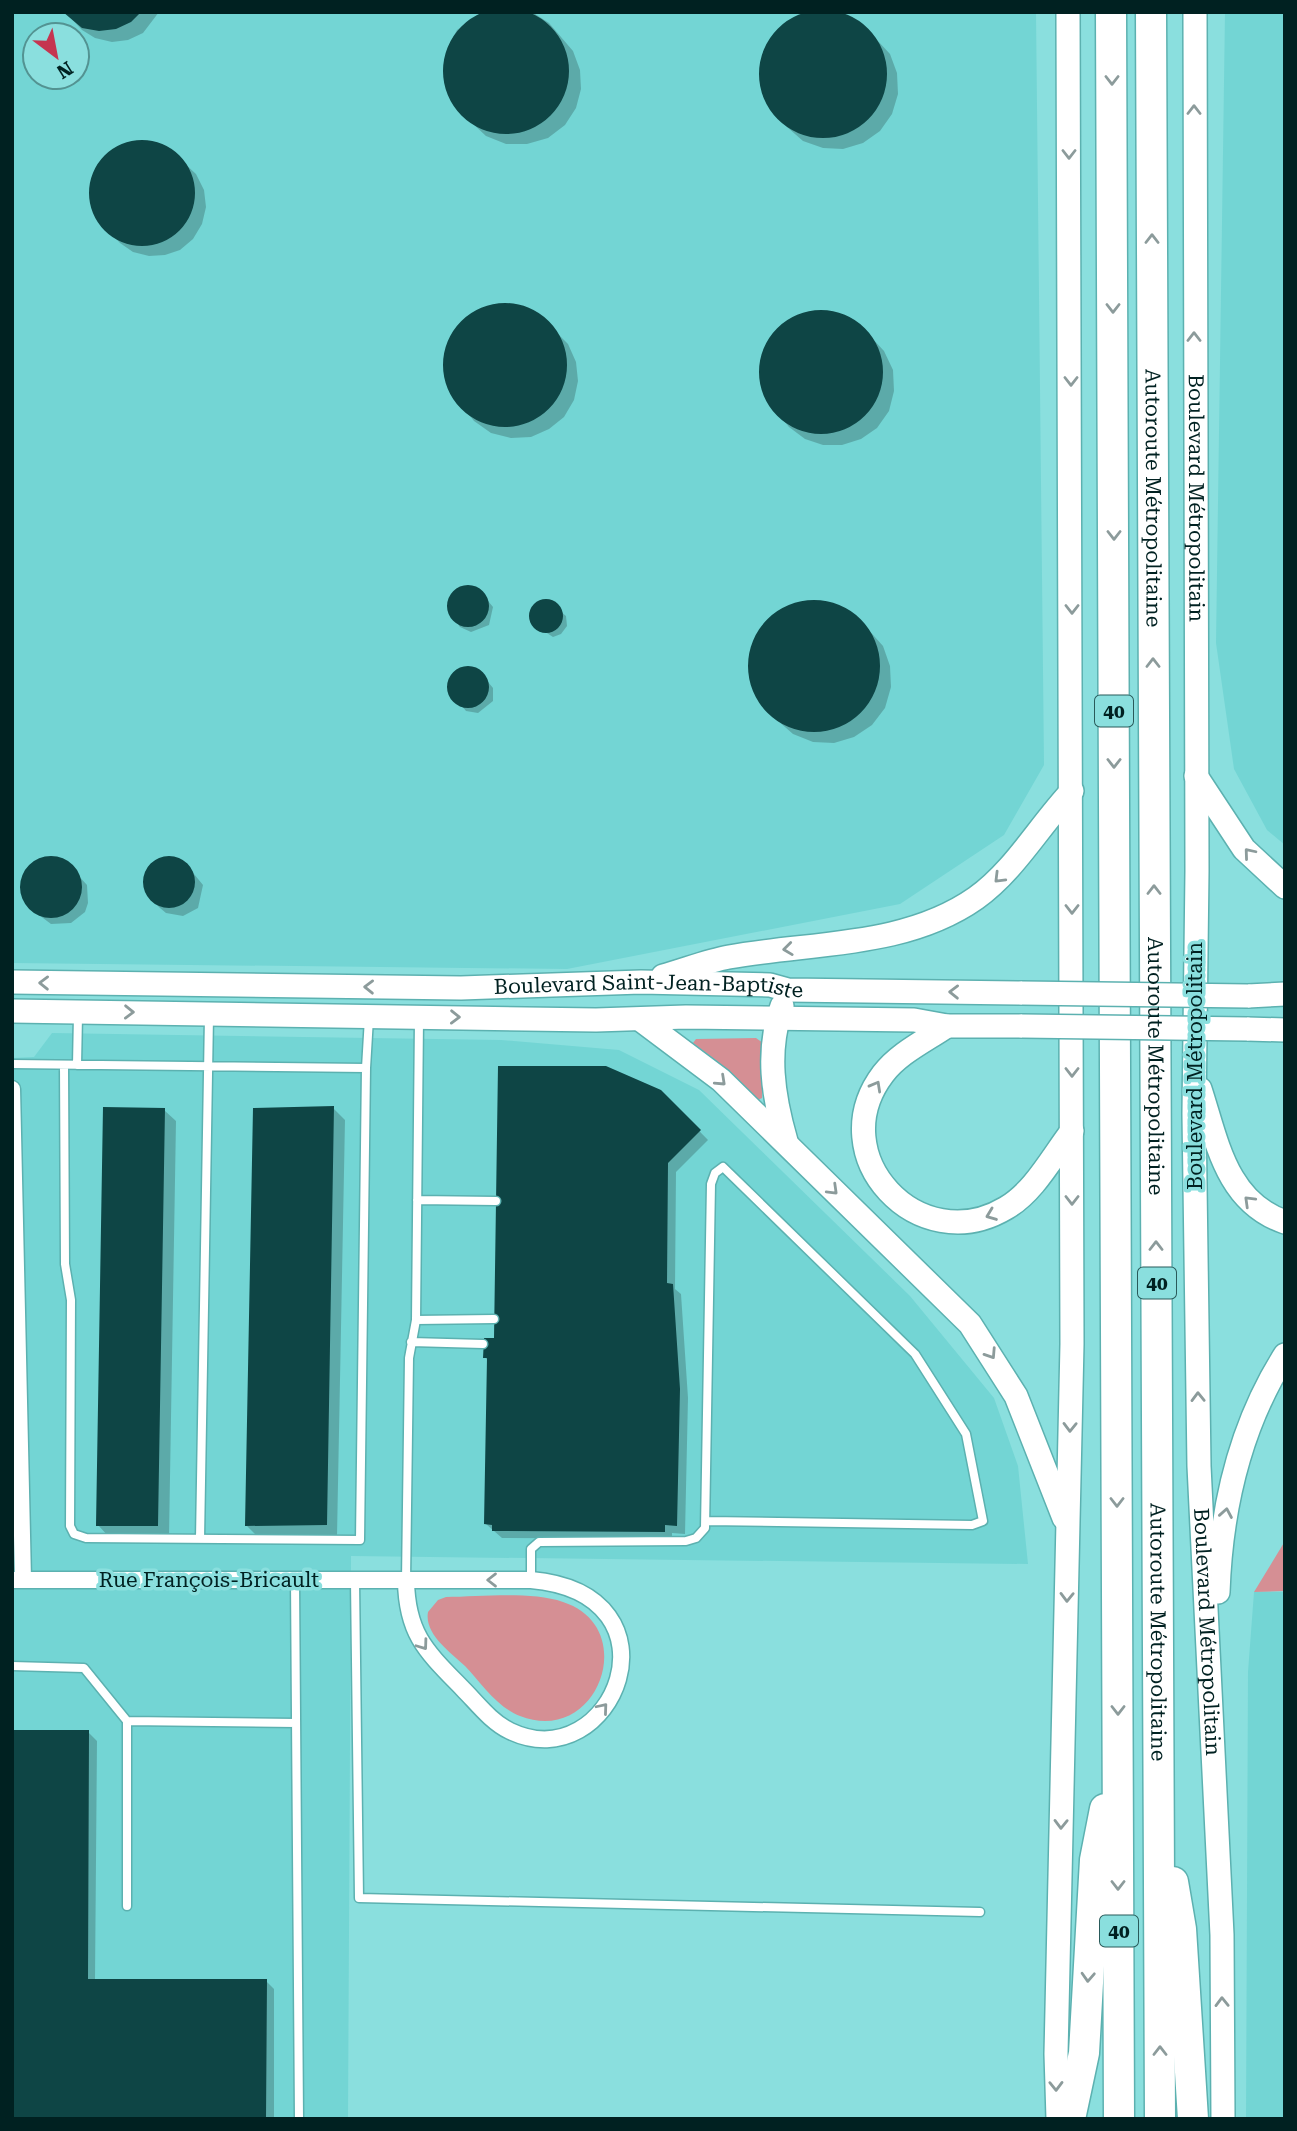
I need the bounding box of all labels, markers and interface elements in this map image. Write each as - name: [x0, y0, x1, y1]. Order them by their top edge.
- north arrow: [21, 21, 91, 91]
- text: N: [52, 56, 77, 84]
- one-way arrow: [1104, 76, 1120, 86]
- one-way arrow: [1186, 104, 1202, 114]
- one-way arrow: [1061, 149, 1077, 160]
- one-way arrow: [1144, 233, 1160, 244]
- one-way arrow: [1105, 303, 1121, 314]
- one-way arrow: [1186, 331, 1202, 342]
- street label: Autoroute Métropolitaine: [1141, 369, 1166, 627]
- street label: Boulevard Métropolitain: [1184, 374, 1208, 623]
- one-way arrow: [1063, 377, 1079, 387]
- one-way arrow: [1106, 530, 1121, 541]
- one-way arrow: [1064, 604, 1080, 615]
- one-way arrow: [1145, 657, 1161, 667]
- road number: 40: [1095, 696, 1133, 726]
- one-way arrow: [1106, 758, 1122, 769]
- one-way arrow: [1244, 848, 1257, 860]
- one-way arrow: [995, 870, 1007, 882]
- one-way arrow: [1147, 884, 1162, 895]
- one-way arrow: [1064, 904, 1080, 914]
- street label: Autoroute Métropolitaine: [1143, 937, 1168, 1195]
- one-way arrow: [782, 942, 794, 957]
- street label: Boulevard Métropolitain: [1183, 942, 1207, 1190]
- street label: Boulevard Saint-Jean-Baptiste: [493, 970, 803, 1003]
- one-way arrow: [38, 975, 49, 990]
- one-way arrow: [364, 979, 374, 995]
- one-way arrow: [948, 984, 959, 1000]
- one-way arrow: [125, 1004, 135, 1020]
- one-way arrow: [450, 1009, 461, 1025]
- one-way arrow: [1064, 1068, 1080, 1078]
- one-way arrow: [713, 1073, 726, 1085]
- one-way arrow: [868, 1080, 881, 1093]
- one-way arrow: [825, 1182, 838, 1195]
- one-way arrow: [1065, 1194, 1080, 1205]
- one-way arrow: [1244, 1196, 1257, 1209]
- one-way arrow: [985, 1206, 997, 1220]
- one-way arrow: [1148, 1241, 1164, 1251]
- road number: 40: [1138, 1268, 1176, 1298]
- one-way arrow: [982, 1346, 995, 1359]
- one-way arrow: [1190, 1392, 1205, 1403]
- one-way arrow: [1063, 1422, 1078, 1433]
- one-way arrow: [1109, 1498, 1125, 1508]
- street label: Autoroute Métropolitaine: [1145, 1503, 1170, 1761]
- street label: Boulevard Métropolitain: [1189, 1507, 1225, 1757]
- one-way arrow: [1218, 1507, 1233, 1519]
- street label: Rue François-Bricault: [99, 1568, 319, 1592]
- one-way arrow: [486, 1572, 496, 1588]
- one-way arrow: [1059, 1592, 1074, 1603]
- one-way arrow: [415, 1637, 427, 1650]
- one-way arrow: [595, 1703, 607, 1716]
- one-way arrow: [1110, 1705, 1126, 1715]
- one-way arrow: [1054, 1819, 1069, 1830]
- one-way arrow: [1110, 1880, 1126, 1891]
- road number: 40: [1100, 1915, 1138, 1946]
- one-way arrow: [1081, 1971, 1096, 1982]
- one-way arrow: [1214, 1996, 1230, 2006]
- one-way arrow: [1152, 2045, 1168, 2055]
- one-way arrow: [1048, 2082, 1064, 2092]

